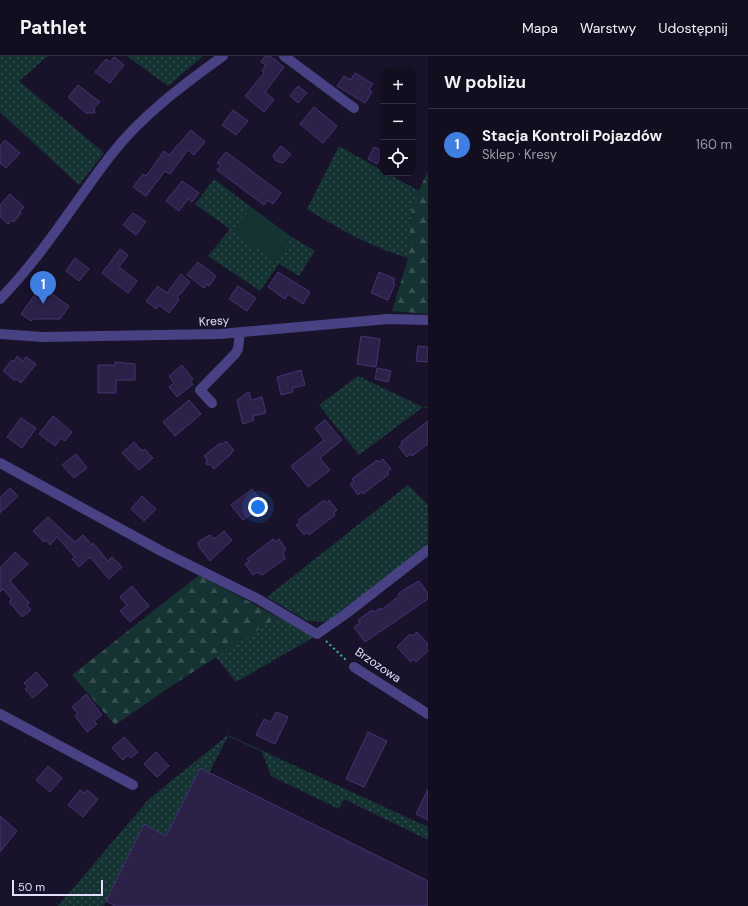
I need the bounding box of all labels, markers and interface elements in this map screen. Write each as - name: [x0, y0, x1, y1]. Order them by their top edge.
- text: Pathlet: [20, 15, 87, 40]
- text: Mapa: [522, 19, 558, 37]
- text: Warstwy: [580, 19, 636, 37]
- text: Udostępnij: [658, 19, 728, 37]
- map controls: [380, 68, 416, 176]
- button: +: [380, 68, 416, 104]
- text: W pobliżu: [444, 71, 526, 93]
- button: −: [380, 104, 416, 140]
- text: Stacja Kontroli Pojazdów: [482, 126, 662, 146]
- text: 1: [455, 136, 459, 153]
- text: 160 m: [696, 136, 732, 153]
- button: locate: [380, 140, 416, 176]
- text: Sklep · Kresy: [482, 146, 557, 163]
- pin: 1: [30, 271, 56, 304]
- street label: Kresy: [198, 312, 230, 330]
- your location: [248, 497, 268, 517]
- street label: Brzozowa: [352, 644, 404, 686]
- scale bar: [12, 878, 103, 897]
- text: 50 m: [18, 880, 45, 894]

